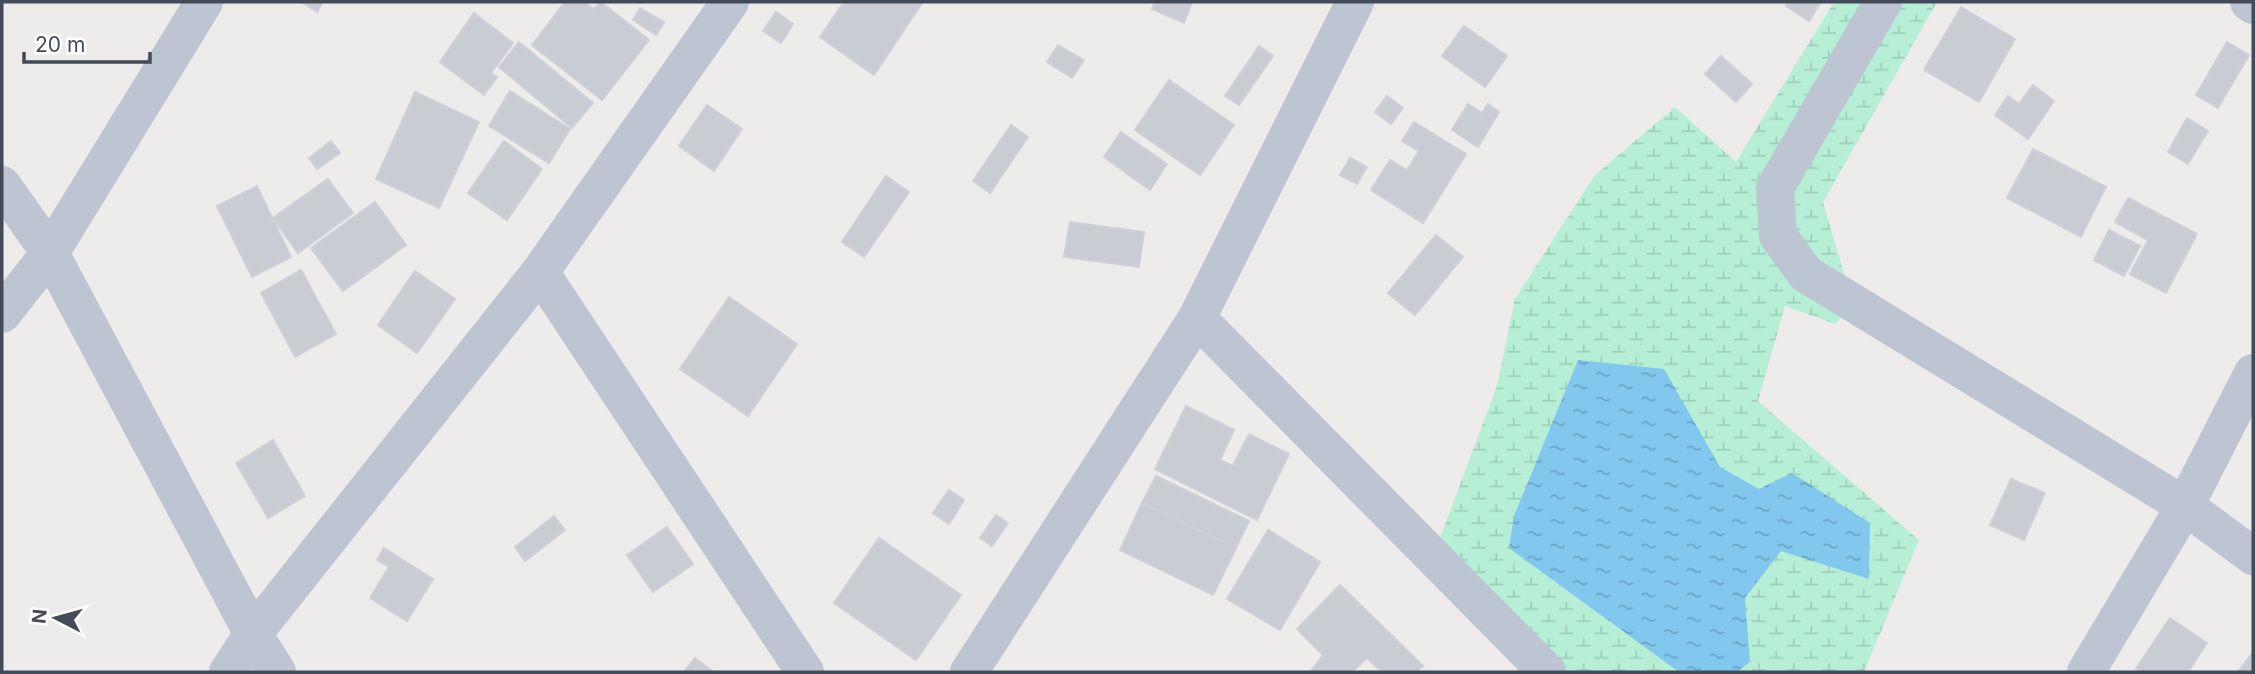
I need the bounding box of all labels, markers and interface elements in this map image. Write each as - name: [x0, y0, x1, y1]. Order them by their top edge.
- scale bar: [24, 21, 150, 65]
- text: 20 m: [35, 32, 85, 57]
- north arrow: [21, 583, 91, 653]
- text: N: [27, 608, 52, 625]

